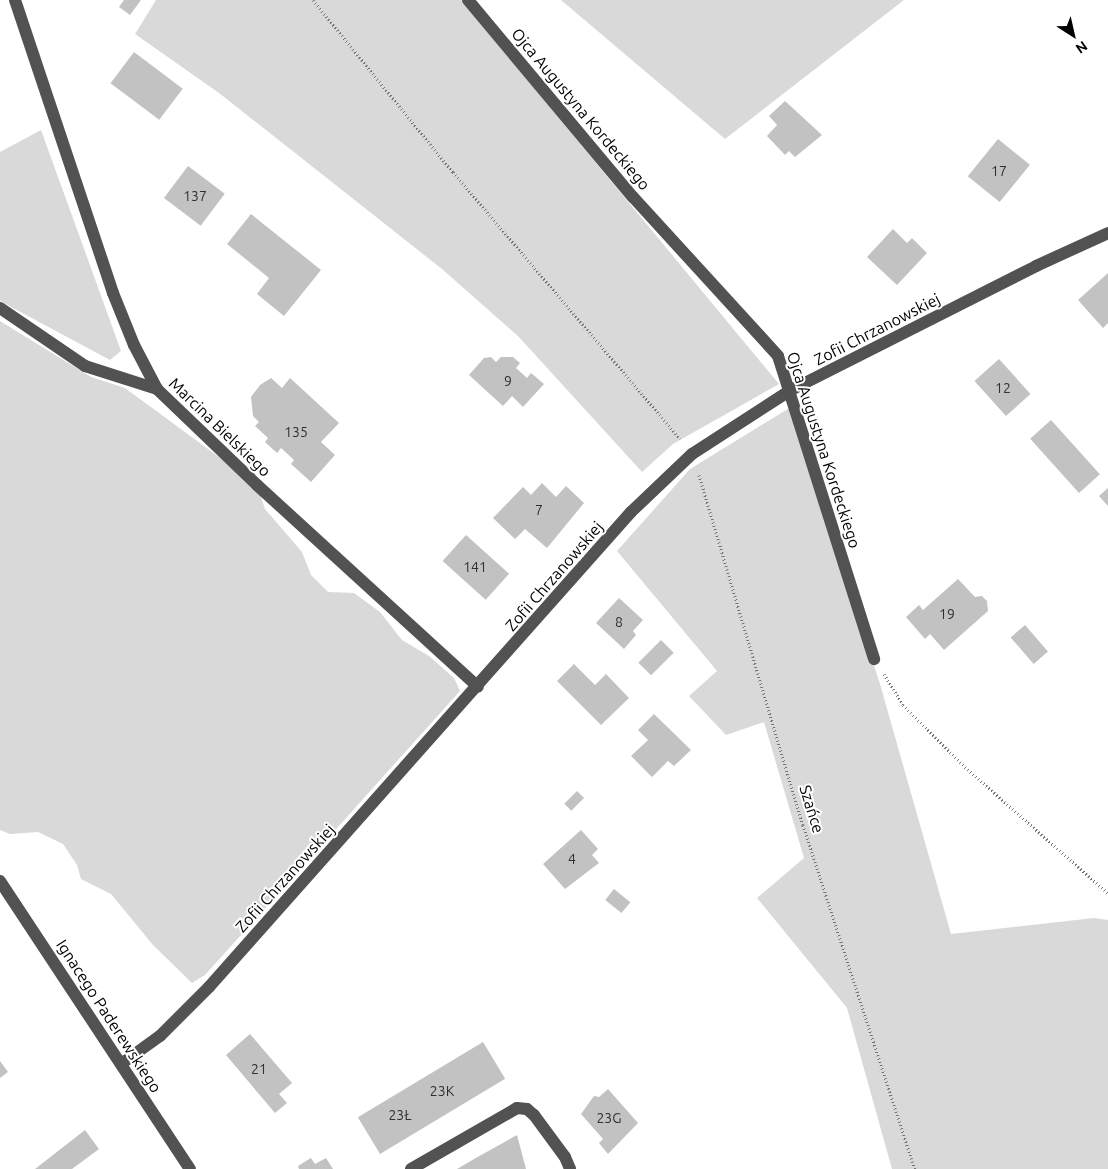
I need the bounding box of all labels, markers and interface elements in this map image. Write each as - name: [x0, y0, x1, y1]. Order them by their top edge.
- north arrow: [1048, 10, 1098, 60]
- street label: Ojca Augustyna Kordeckiego: [508, 24, 654, 194]
- text: N: [1073, 38, 1090, 57]
- house number: 17: [991, 163, 1007, 179]
- house number: 137: [183, 188, 207, 204]
- street label: Zofii Chrzanowskiej: [811, 289, 943, 369]
- street label: Ojca Augustyna Kordeckiego: [783, 349, 865, 551]
- house number: 9: [504, 373, 512, 389]
- street label: Marcina Bielskiego: [165, 374, 275, 480]
- house number: 12: [995, 380, 1011, 396]
- house number: 135: [284, 424, 308, 440]
- house number: 7: [535, 502, 543, 518]
- street label: Zofii Chrzanowskiej: [501, 517, 607, 635]
- house number: 141: [463, 559, 487, 575]
- house number: 19: [939, 606, 955, 622]
- house number: 8: [615, 614, 623, 630]
- street label: Szańce: [796, 783, 828, 835]
- street label: Zofii Chrzanowskiej: [231, 820, 339, 936]
- house number: 4: [568, 851, 576, 867]
- street label: Ignacego Paderewskiego: [52, 936, 166, 1096]
- house number: 21: [251, 1061, 267, 1077]
- house number: 23K: [430, 1083, 454, 1099]
- house number: 23Ł: [388, 1107, 412, 1123]
- house number: 23G: [596, 1110, 622, 1126]

